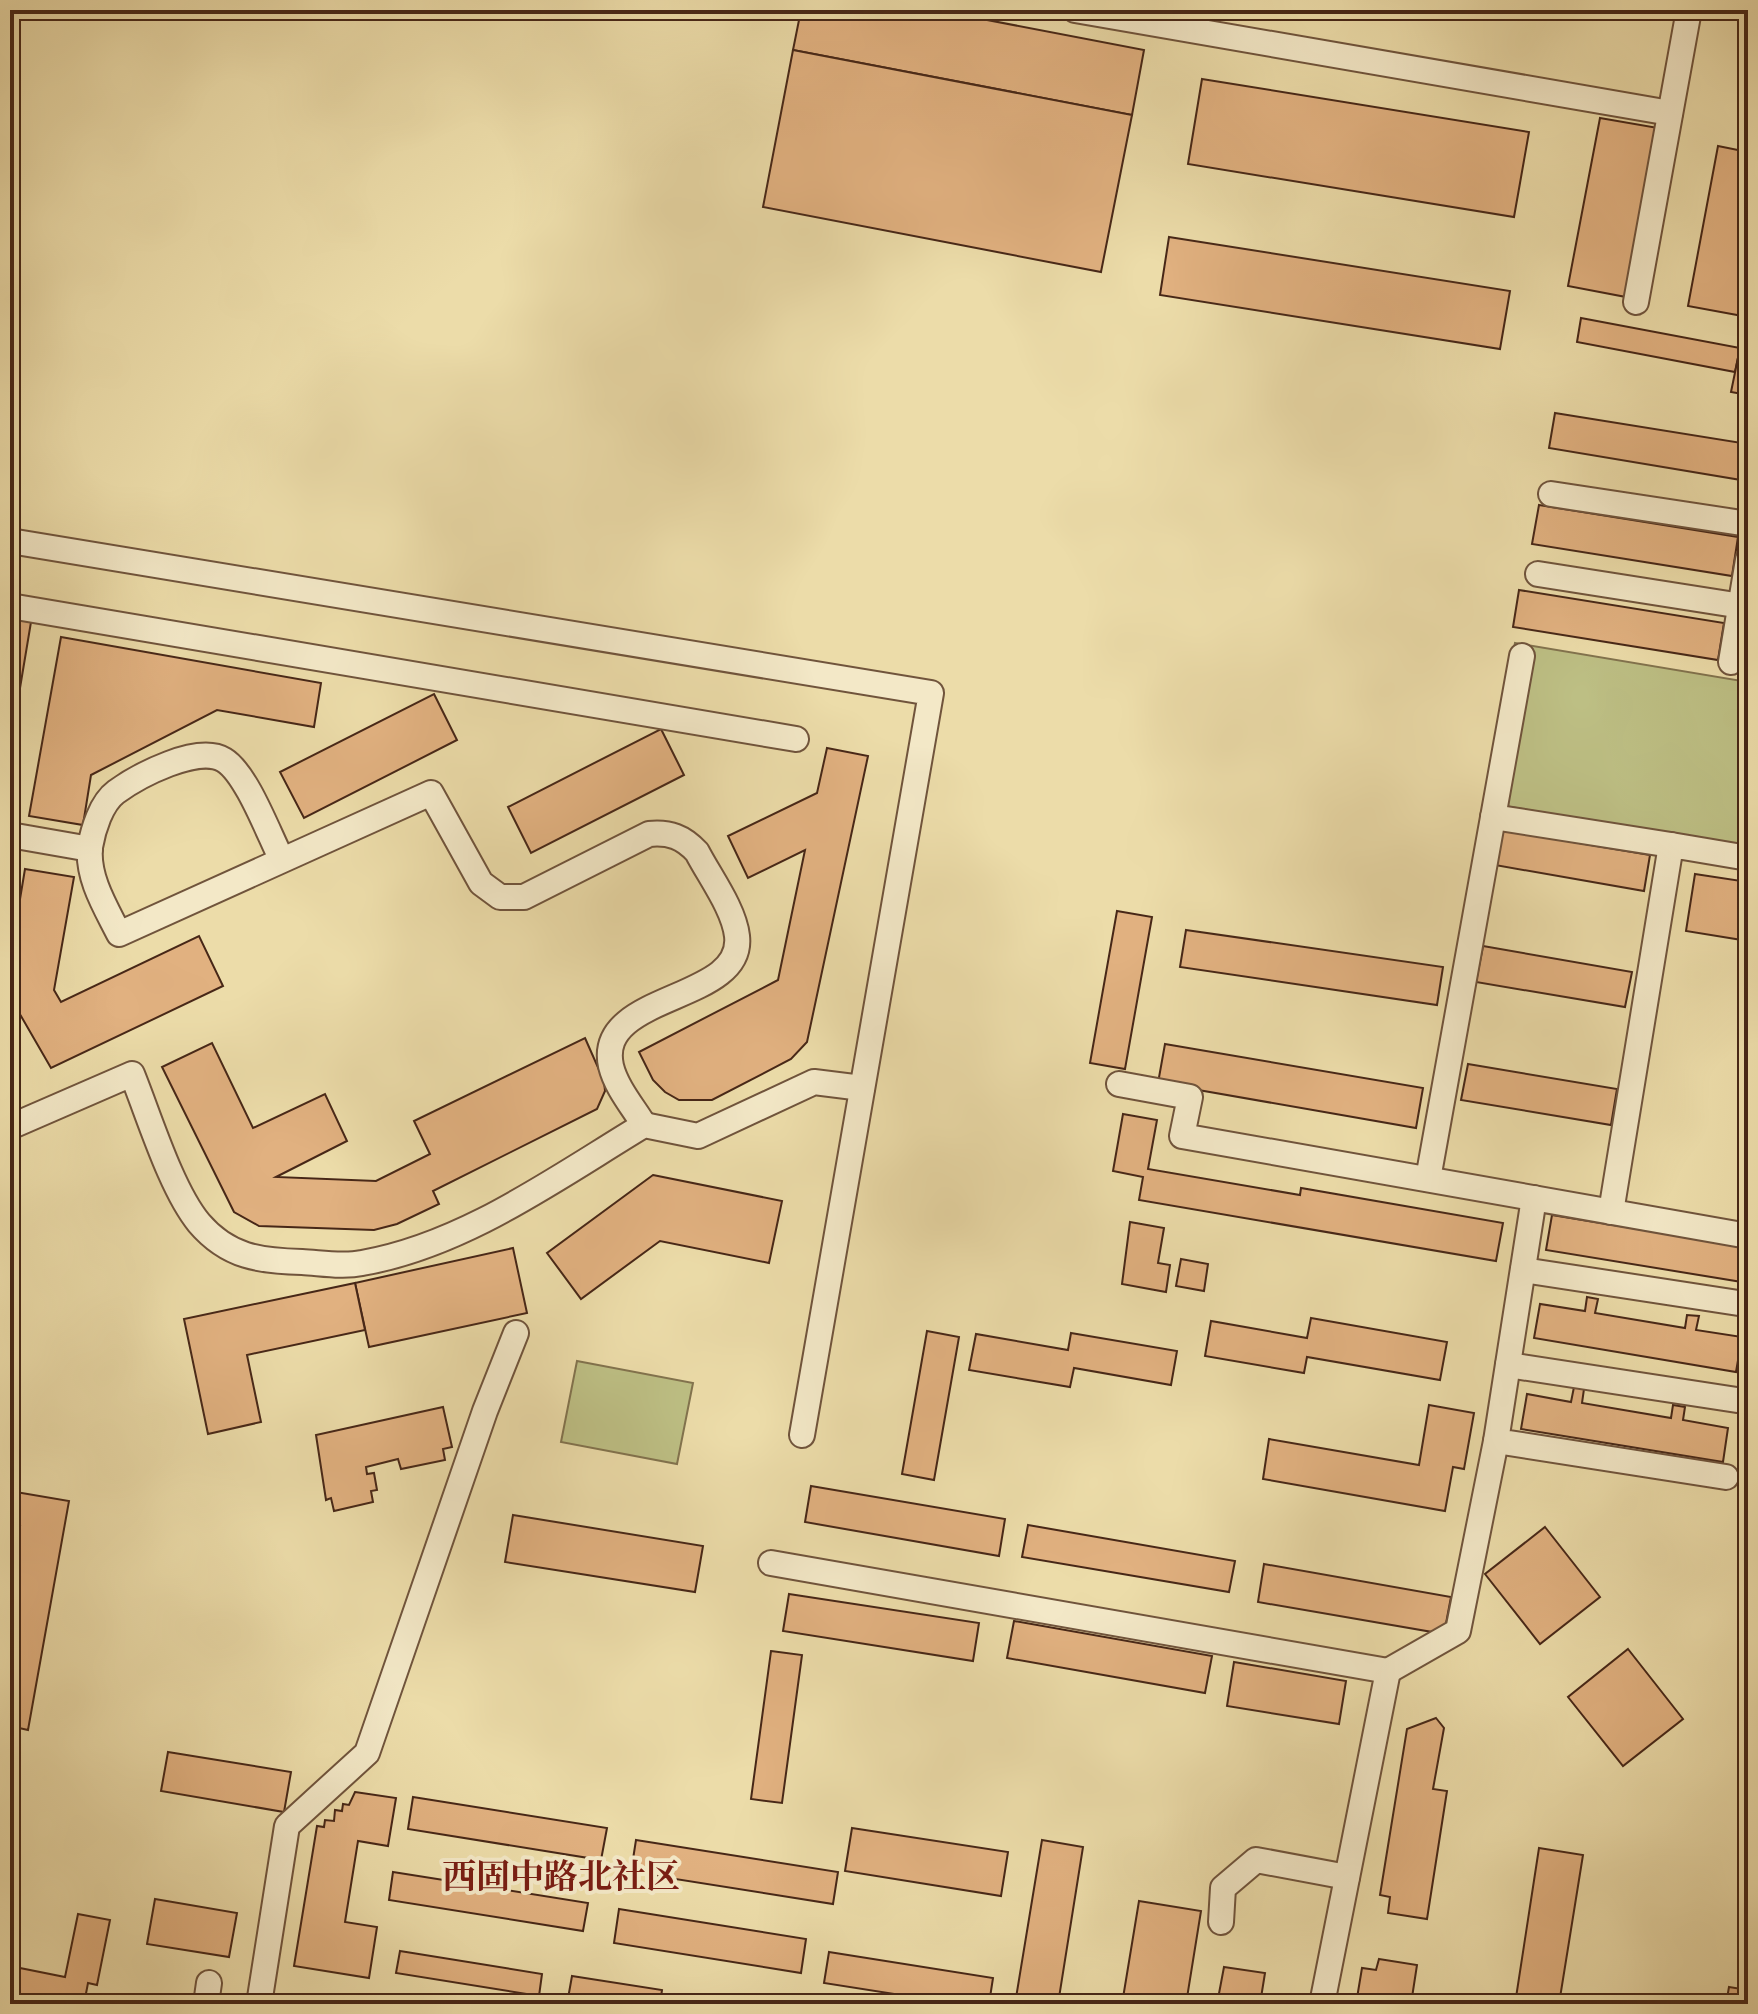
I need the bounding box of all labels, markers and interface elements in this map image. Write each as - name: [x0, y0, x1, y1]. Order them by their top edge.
- district label: 西固中路北社区: [442, 1856, 680, 1897]

